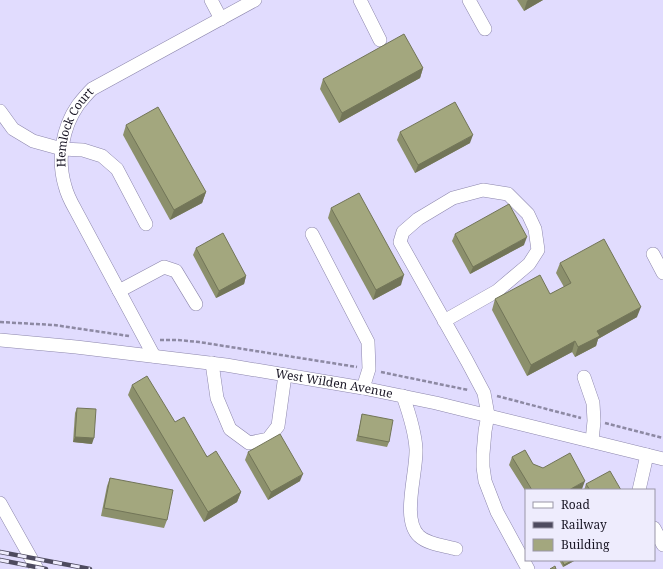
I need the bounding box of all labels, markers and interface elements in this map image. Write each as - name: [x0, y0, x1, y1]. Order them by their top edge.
- street label: Hemlock Court: [52, 84, 97, 168]
- street label: West Wilden Avenue: [274, 364, 394, 402]
- legend: [525, 489, 655, 561]
- text: Road: [561, 496, 591, 513]
- text: Railway: [561, 516, 607, 533]
- text: Building: [561, 536, 610, 553]

